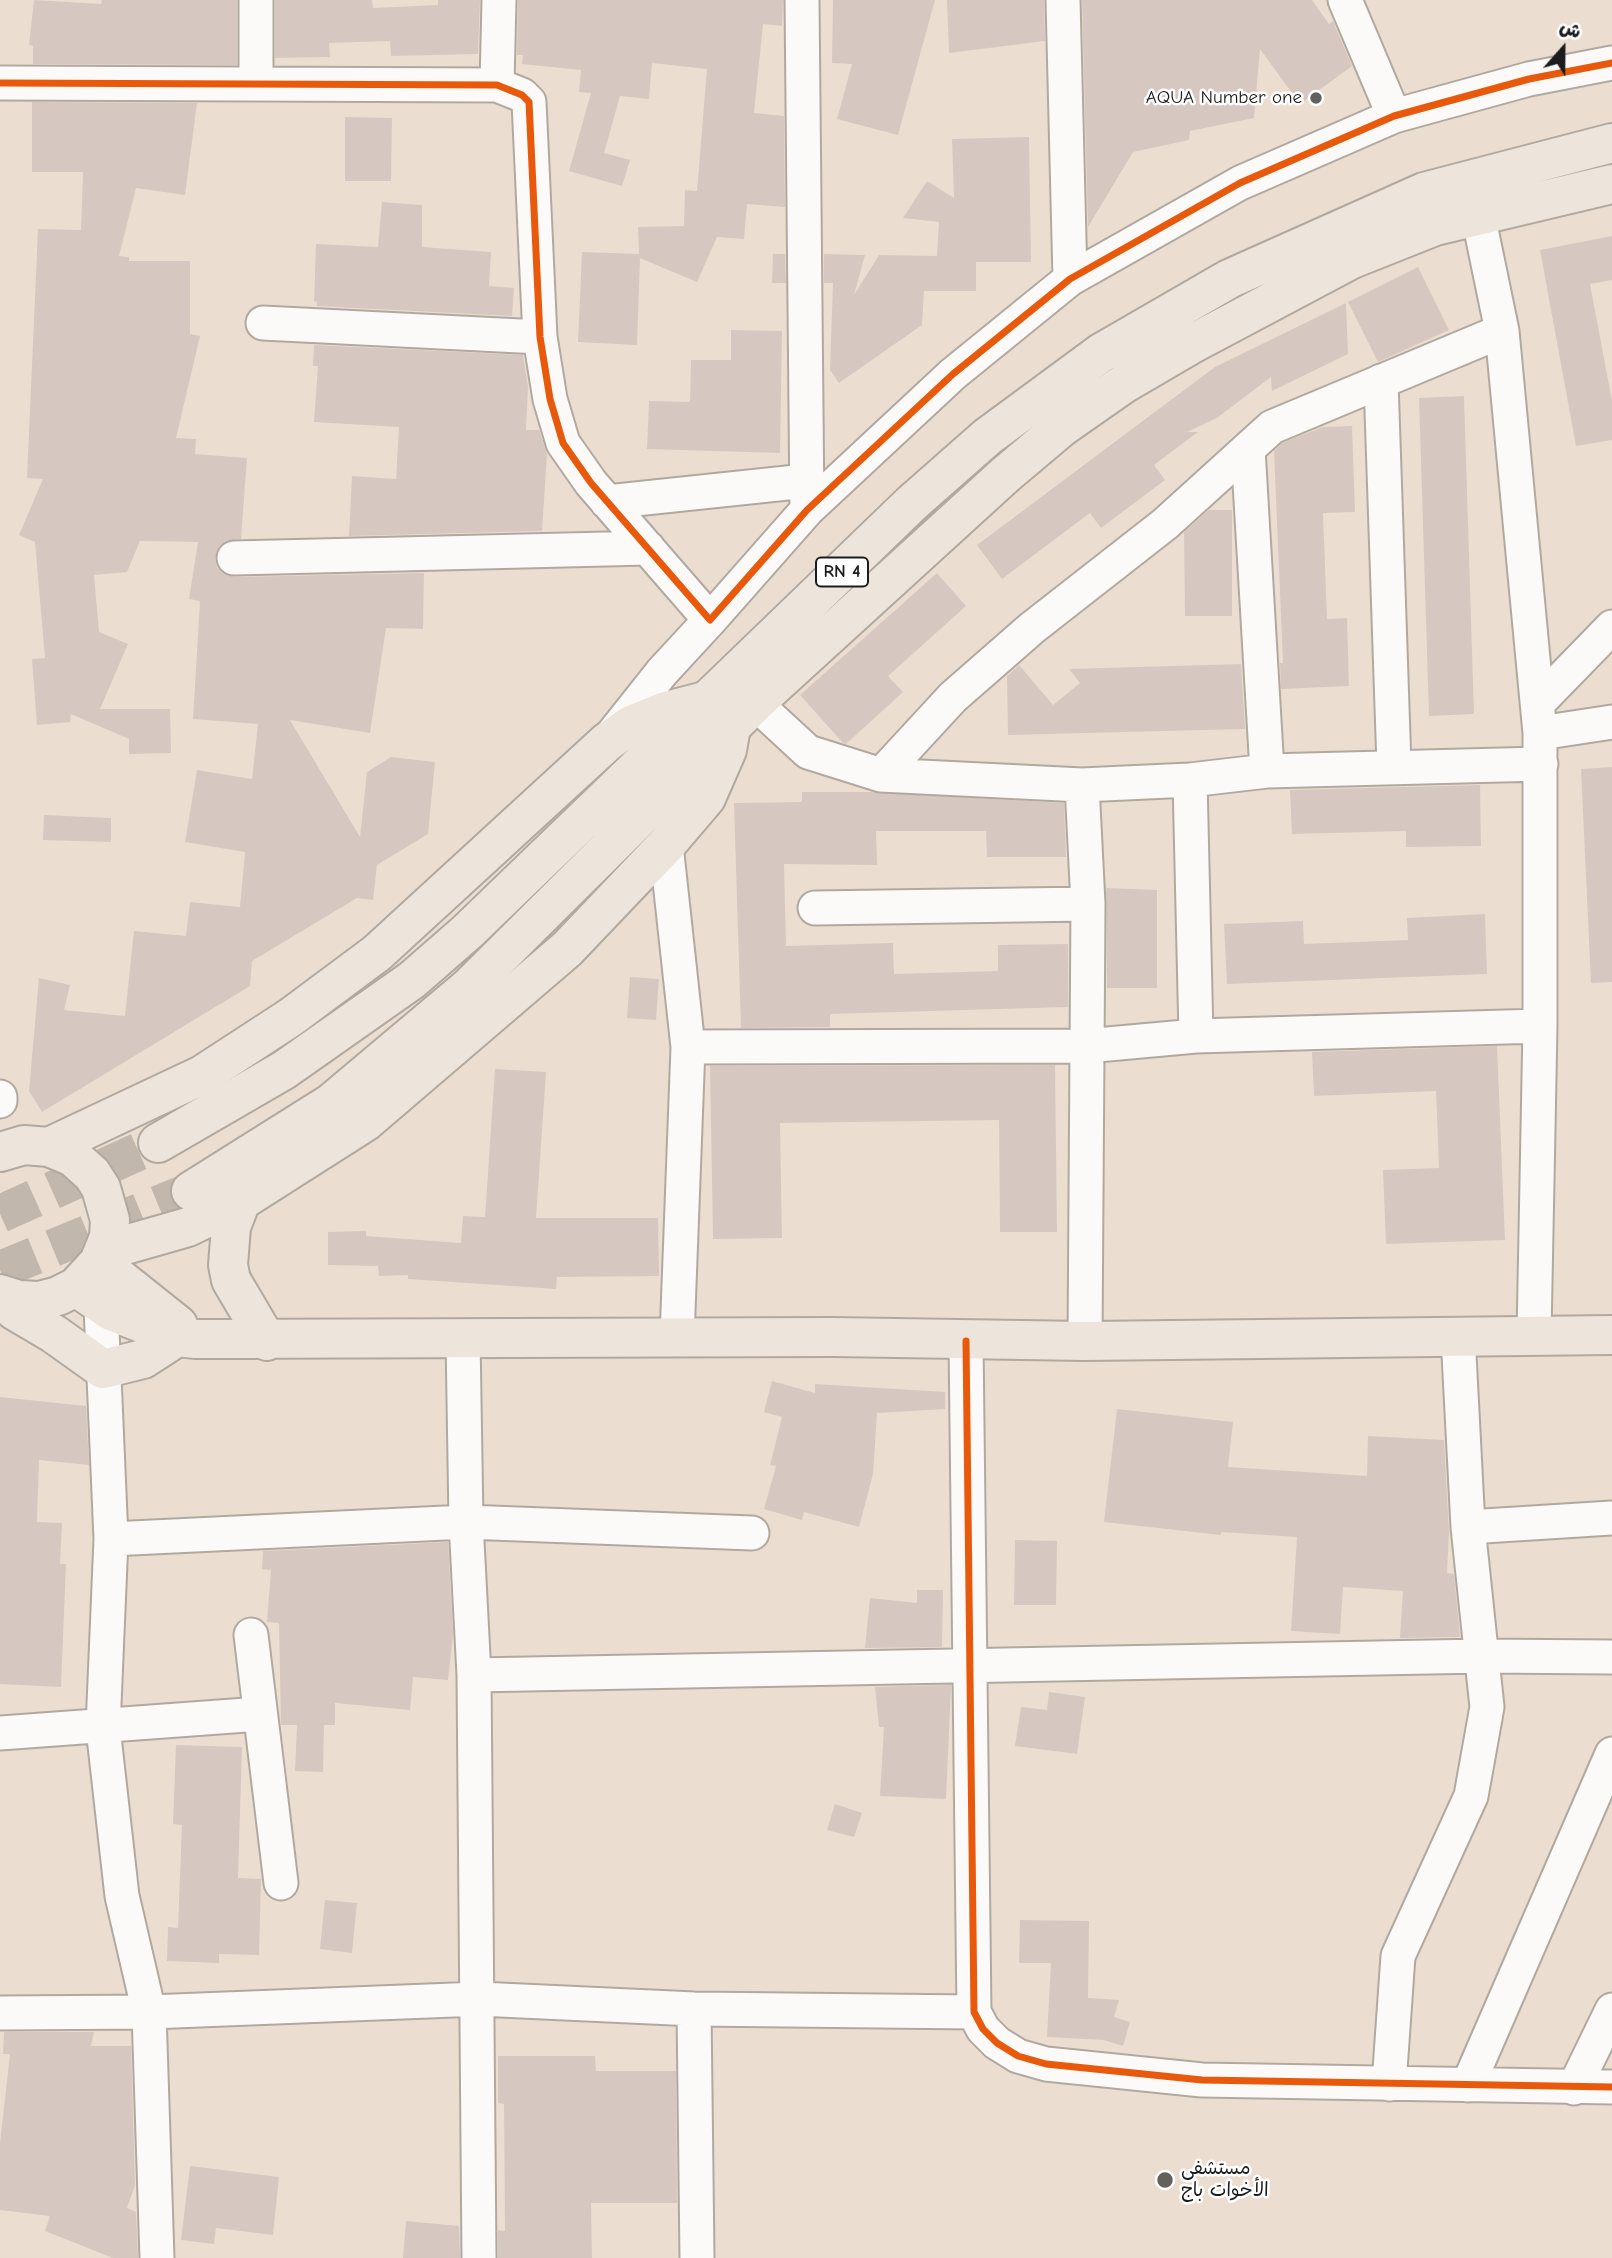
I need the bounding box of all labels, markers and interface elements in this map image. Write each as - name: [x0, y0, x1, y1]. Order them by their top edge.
- north arrow: [1528, 14, 1598, 84]
- text: ش: [1557, 15, 1584, 43]
- place label: AQUA Number one: [1146, 87, 1302, 109]
- marker: AQUA Number one: [1308, 90, 1324, 106]
- road number: RN 4: [816, 558, 868, 586]
- place label: مستشفى الأخوات باج: [1181, 2158, 1269, 2202]
- marker: مستشفى الأخوات باج: [1155, 2170, 1175, 2190]

